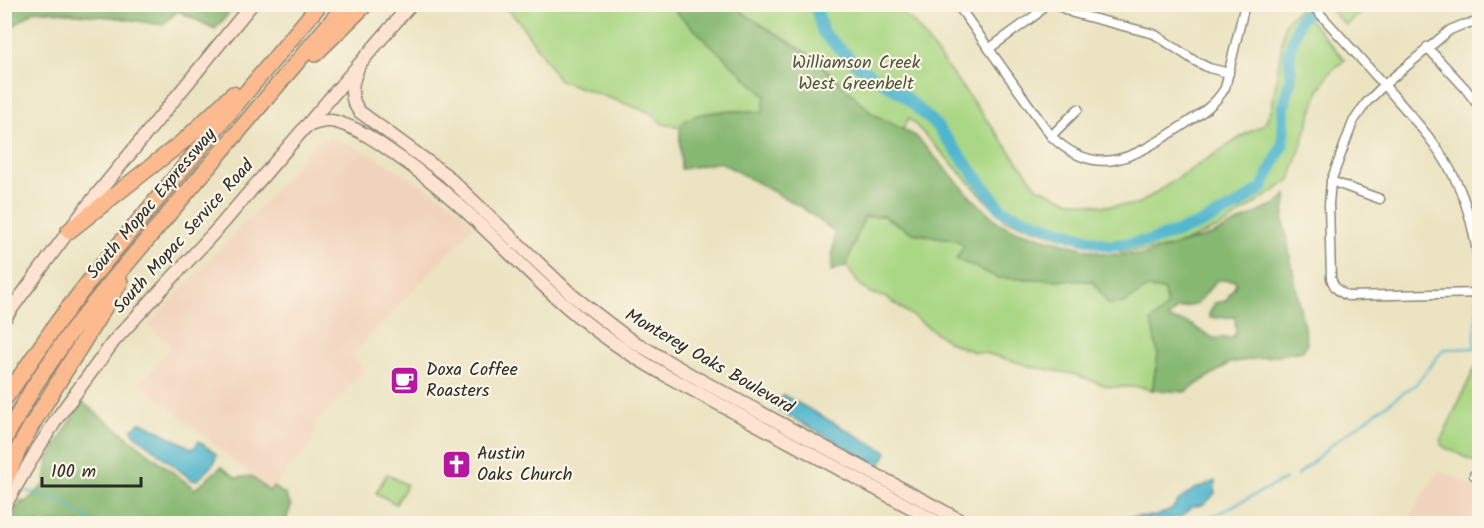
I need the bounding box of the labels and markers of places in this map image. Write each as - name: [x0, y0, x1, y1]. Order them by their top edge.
- place label: Doxa Coffee Roasters: [426, 356, 518, 406]
- cafe icon: Doxa Coffee Roasters: [389, 364, 421, 396]
- place label: Austin Oaks Church: [477, 440, 573, 490]
- church icon: Austin Oaks Church: [440, 448, 472, 480]

